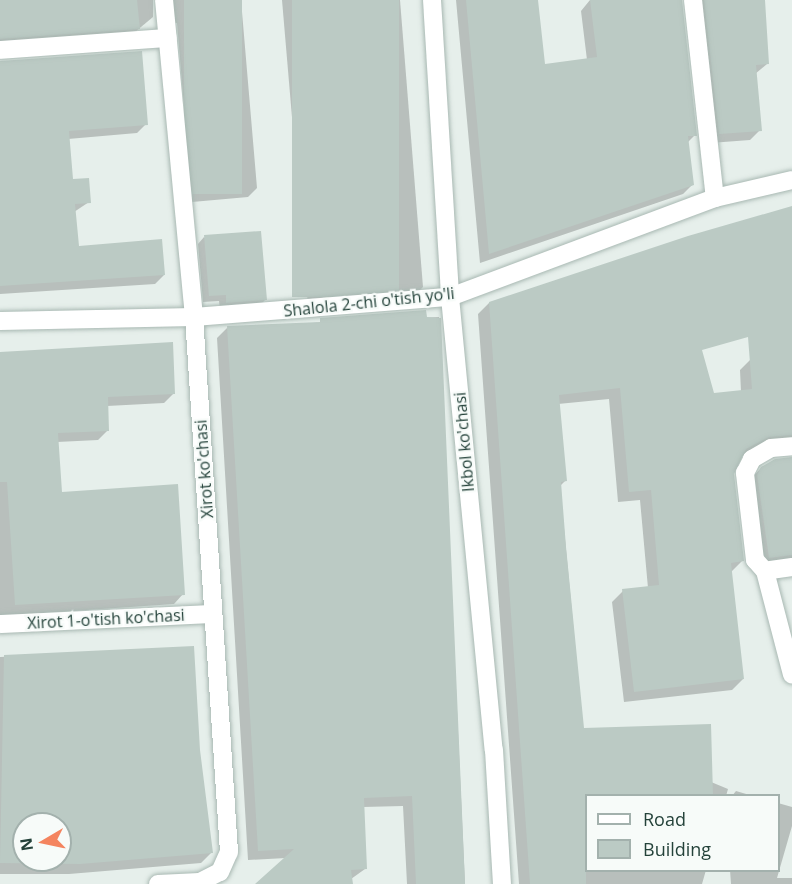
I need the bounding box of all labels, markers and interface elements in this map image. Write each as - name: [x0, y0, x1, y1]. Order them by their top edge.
- street label: Shalola 2-chi o'tish yo'li: [283, 283, 455, 321]
- street label: Ikbol ko'chasi: [450, 391, 478, 493]
- street label: Xirot ko'chasi: [191, 419, 217, 519]
- street label: Xirot 1-o'tish ko'chasi: [27, 605, 185, 633]
- legend: [585, 794, 780, 872]
- text: Road: [643, 807, 686, 831]
- north arrow: [12, 812, 72, 872]
- text: N: [14, 836, 38, 853]
- text: Building: [643, 837, 711, 861]

